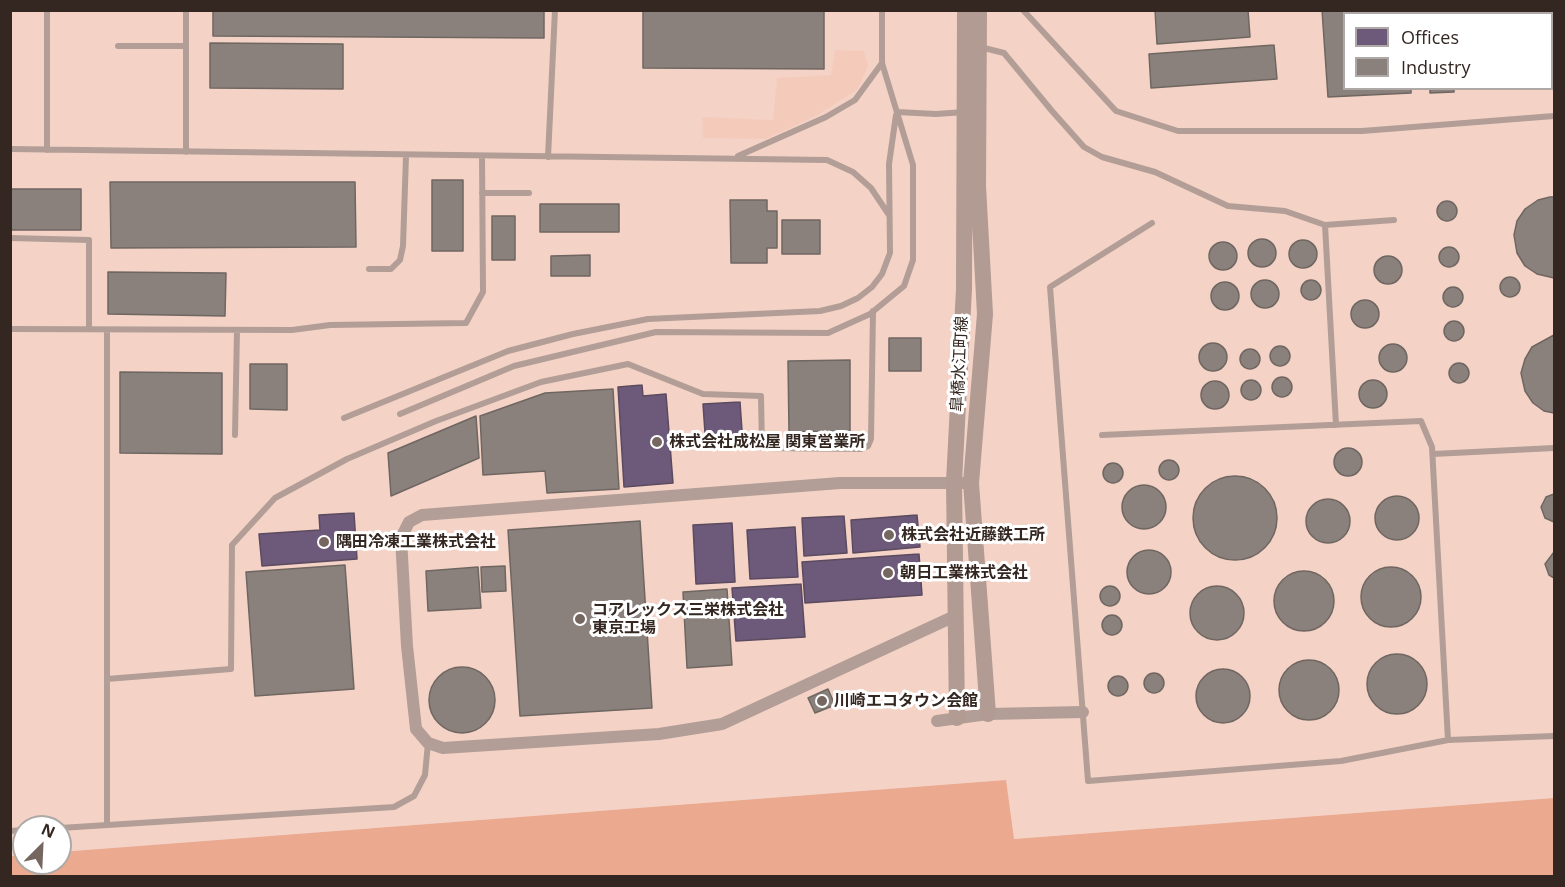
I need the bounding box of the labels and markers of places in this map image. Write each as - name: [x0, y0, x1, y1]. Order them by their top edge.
- place label: 株式会社成松屋 関東営業所: [669, 432, 865, 452]
- marker: 株式会社成松屋 関東営業所: [650, 435, 664, 449]
- place label: 株式会社近藤鉄工所: [901, 525, 1045, 545]
- marker: 株式会社近藤鉄工所: [882, 528, 896, 542]
- place label: 隅田冷凍工業株式会社: [336, 532, 496, 552]
- marker: 隅田冷凍工業株式会社: [317, 535, 331, 549]
- place label: 朝日工業株式会社: [900, 563, 1028, 583]
- marker: 朝日工業株式会社: [881, 566, 895, 580]
- place label: コアレックス三栄株式会社 東京工場: [592, 600, 784, 638]
- marker: コアレックス三栄株式会社 東京工場: [573, 612, 587, 626]
- place label: 川崎エコタウン会館: [834, 691, 978, 711]
- marker: 川崎エコタウン会館: [815, 694, 829, 708]

